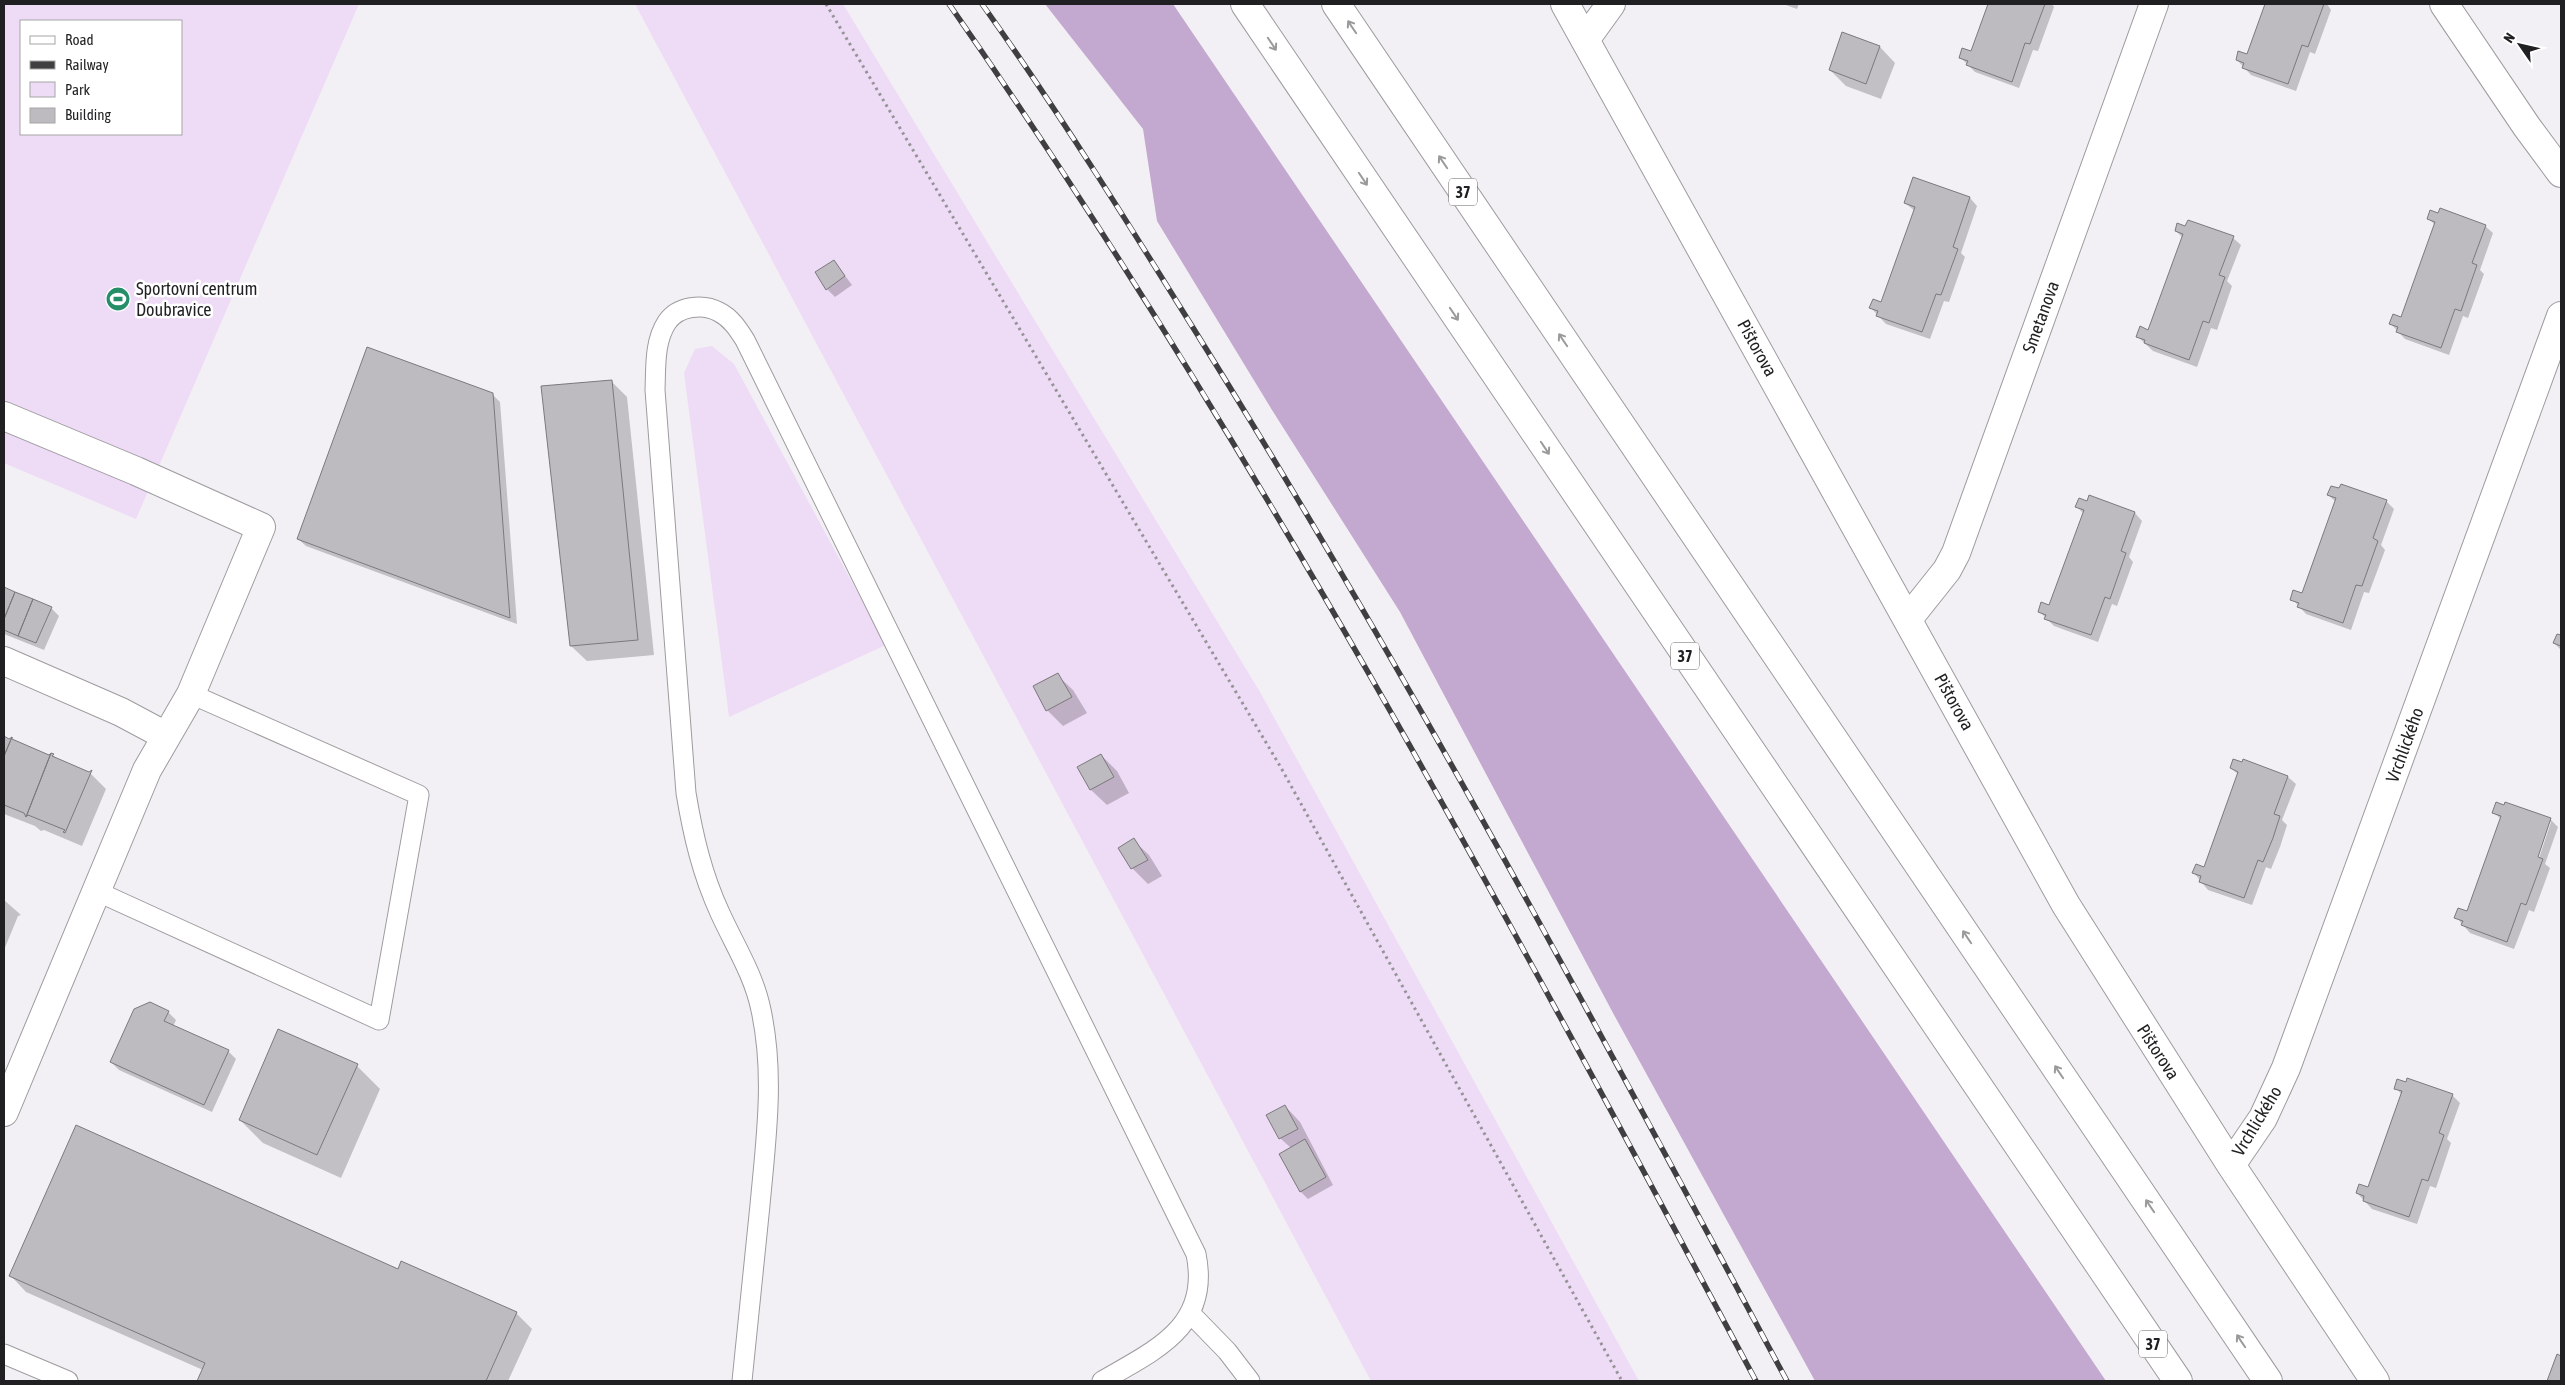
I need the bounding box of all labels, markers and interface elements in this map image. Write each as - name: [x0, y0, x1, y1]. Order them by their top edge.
- legend: [20, 20, 182, 135]
- one-way arrow: [1347, 20, 1357, 34]
- north arrow: [2495, 20, 2545, 70]
- text: N: [2500, 30, 2518, 46]
- text: Road: [65, 31, 94, 48]
- one-way arrow: [1267, 37, 1277, 51]
- text: Railway: [65, 56, 109, 73]
- text: Park: [65, 81, 90, 98]
- text: Building: [65, 106, 111, 123]
- one-way arrow: [1438, 155, 1448, 169]
- one-way arrow: [1358, 172, 1368, 186]
- road number: 37: [1449, 178, 1477, 206]
- place label: Sportovní centrum Doubravice: [136, 278, 257, 320]
- street label: Smetanova: [2018, 278, 2063, 356]
- sports icon: Sportovní centrum Doubravice: [105, 286, 131, 312]
- one-way arrow: [1449, 306, 1459, 320]
- street label: Pištorova: [1733, 316, 1782, 380]
- one-way arrow: [1558, 333, 1568, 347]
- one-way arrow: [1540, 441, 1550, 455]
- road number: 37: [1671, 642, 1699, 669]
- street label: Pištorova: [1930, 670, 1979, 734]
- street label: Vrchlického: [2381, 705, 2428, 785]
- one-way arrow: [1962, 930, 1973, 944]
- street label: Pištorova: [2133, 1020, 2184, 1083]
- one-way arrow: [2053, 1065, 2063, 1079]
- street label: Vrchlického: [2227, 1082, 2286, 1160]
- one-way arrow: [2145, 1200, 2155, 1214]
- road number: 37: [2139, 1330, 2167, 1358]
- one-way arrow: [2236, 1334, 2246, 1348]

